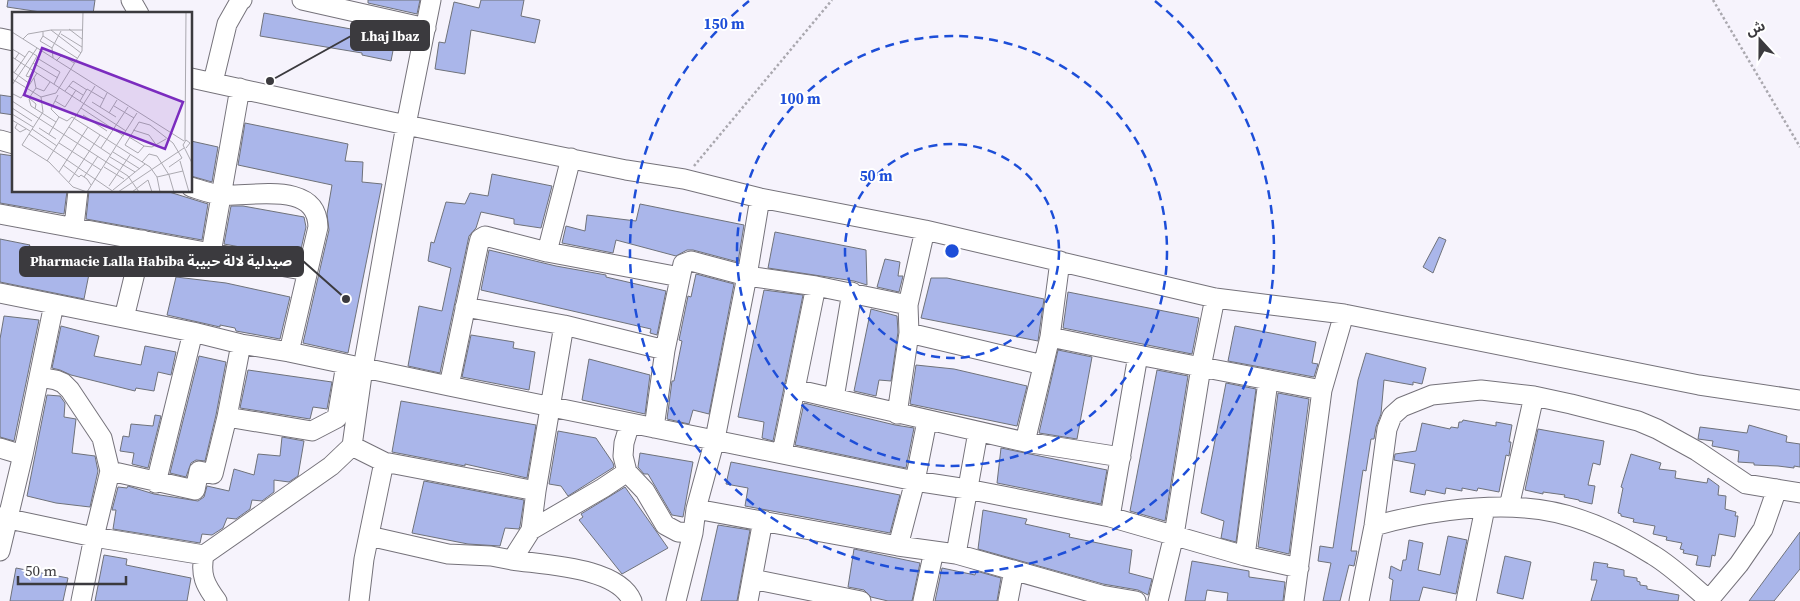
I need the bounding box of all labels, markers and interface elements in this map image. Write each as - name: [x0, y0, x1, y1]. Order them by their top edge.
- inset map: [12, 12, 192, 192]
- text: 150 m: [703, 13, 745, 34]
- north arrow: [1735, 15, 1785, 65]
- text: ش: [1743, 15, 1768, 41]
- callout: Lhaj lbaz: [351, 21, 429, 50]
- text: Lhaj lbaz: [361, 26, 420, 46]
- text: 100 m: [779, 88, 821, 109]
- text: 50 m: [859, 165, 893, 186]
- centre of rings: [943, 242, 961, 260]
- callout: Pharmacie Lalla Habiba صيدلية لالة حبيبة: [20, 247, 303, 276]
- text: Pharmacie Lalla Habiba صيدلية لالة حبيبة: [30, 251, 292, 271]
- scale bar: [18, 554, 125, 586]
- text: 50 m: [25, 560, 57, 581]

